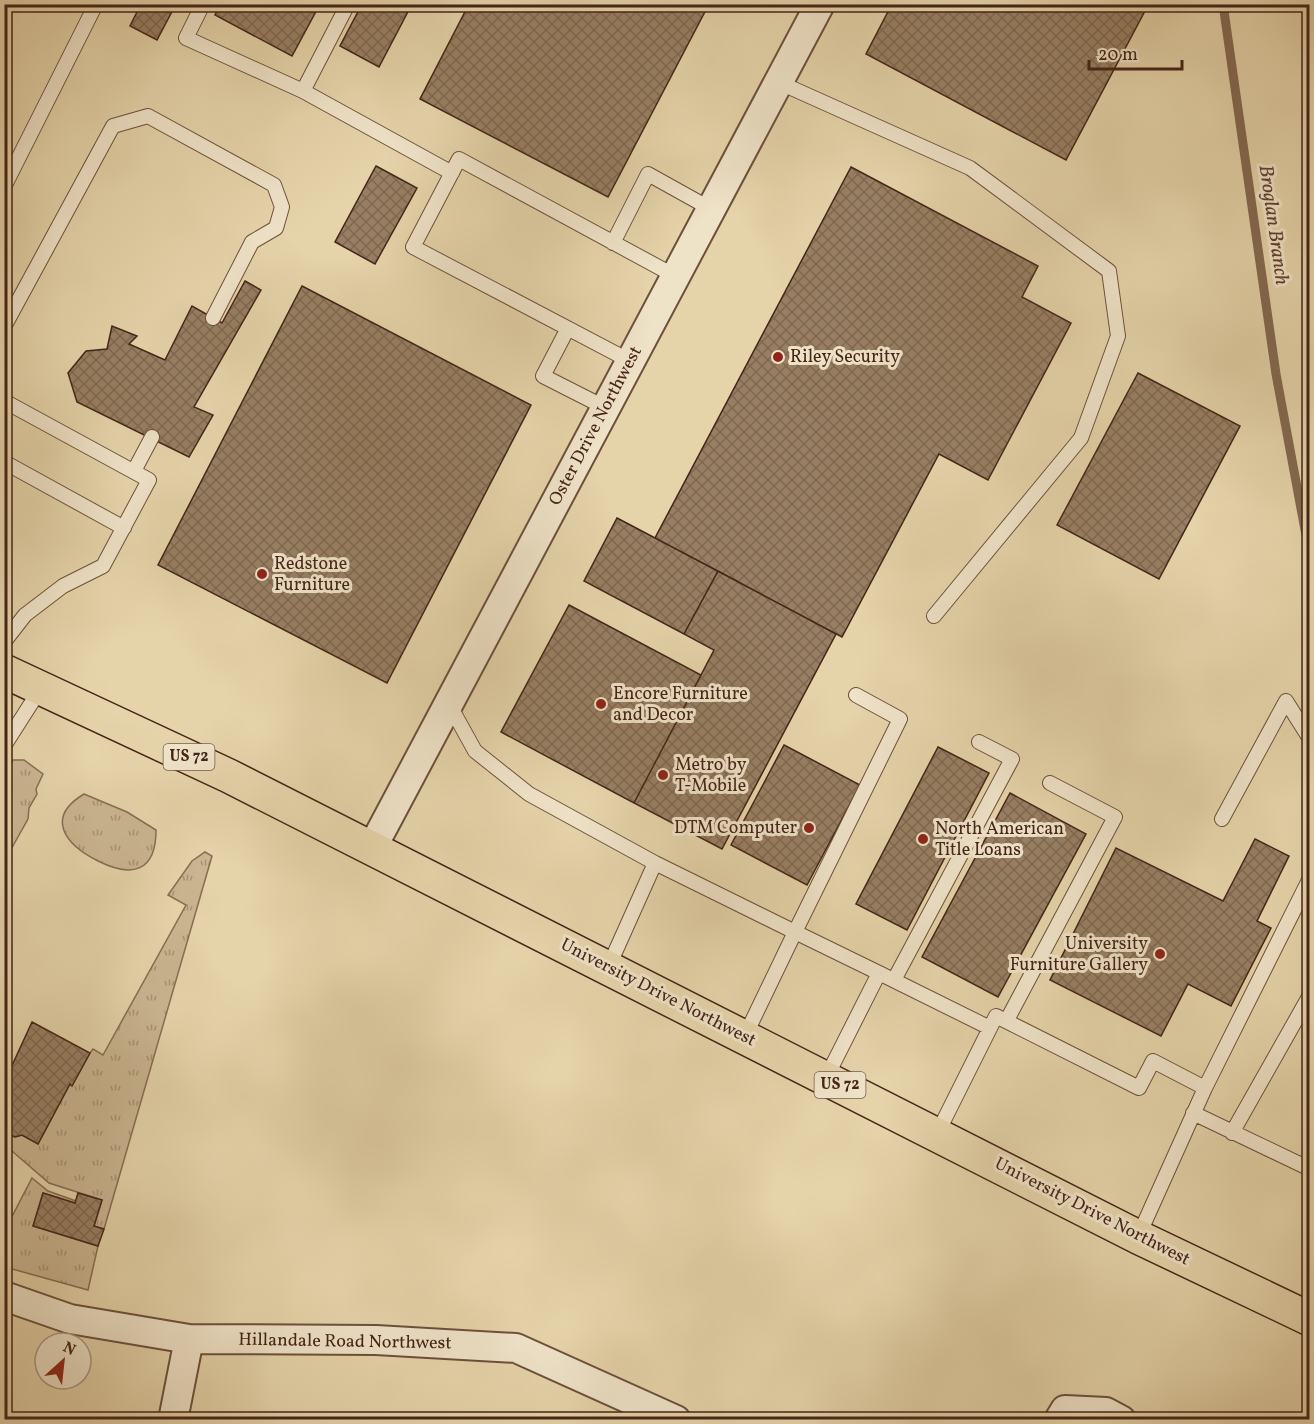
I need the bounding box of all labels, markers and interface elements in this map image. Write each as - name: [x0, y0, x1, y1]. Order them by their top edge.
- scale bar: [1089, 33, 1182, 71]
- text: 20 m: [1098, 43, 1138, 68]
- water label: Broglan Branch: [1251, 163, 1295, 287]
- street label: Oster Drive Northwest: [543, 342, 649, 510]
- place label: Riley Security: [790, 345, 900, 370]
- marker: Riley Security: [771, 350, 785, 364]
- place label: Redstone Furniture: [274, 552, 350, 598]
- marker: Redstone Furniture: [255, 567, 269, 581]
- place label: Encore Furniture and Decor: [613, 682, 748, 728]
- marker: Encore Furniture and Decor: [594, 697, 608, 711]
- road number: US 72: [164, 744, 214, 770]
- place label: Metro by T-Mobile: [675, 753, 747, 799]
- marker: Metro by T-Mobile: [656, 768, 670, 782]
- place label: DTM Computer: [674, 816, 797, 841]
- place label: North American Title Loans: [935, 817, 1064, 863]
- marker: DTM Computer: [802, 821, 816, 835]
- marker: North American Title Loans: [916, 832, 930, 846]
- place label: University Furniture Gallery: [1010, 932, 1148, 978]
- street label: University Drive Northwest: [556, 933, 760, 1053]
- marker: University Furniture Gallery: [1153, 947, 1167, 961]
- road number: US 72: [814, 1072, 866, 1098]
- street label: University Drive Northwest: [990, 1152, 1194, 1272]
- street label: Hillandale Road Northwest: [238, 1328, 452, 1356]
- north arrow: [33, 1331, 93, 1391]
- text: N: [59, 1337, 79, 1362]

